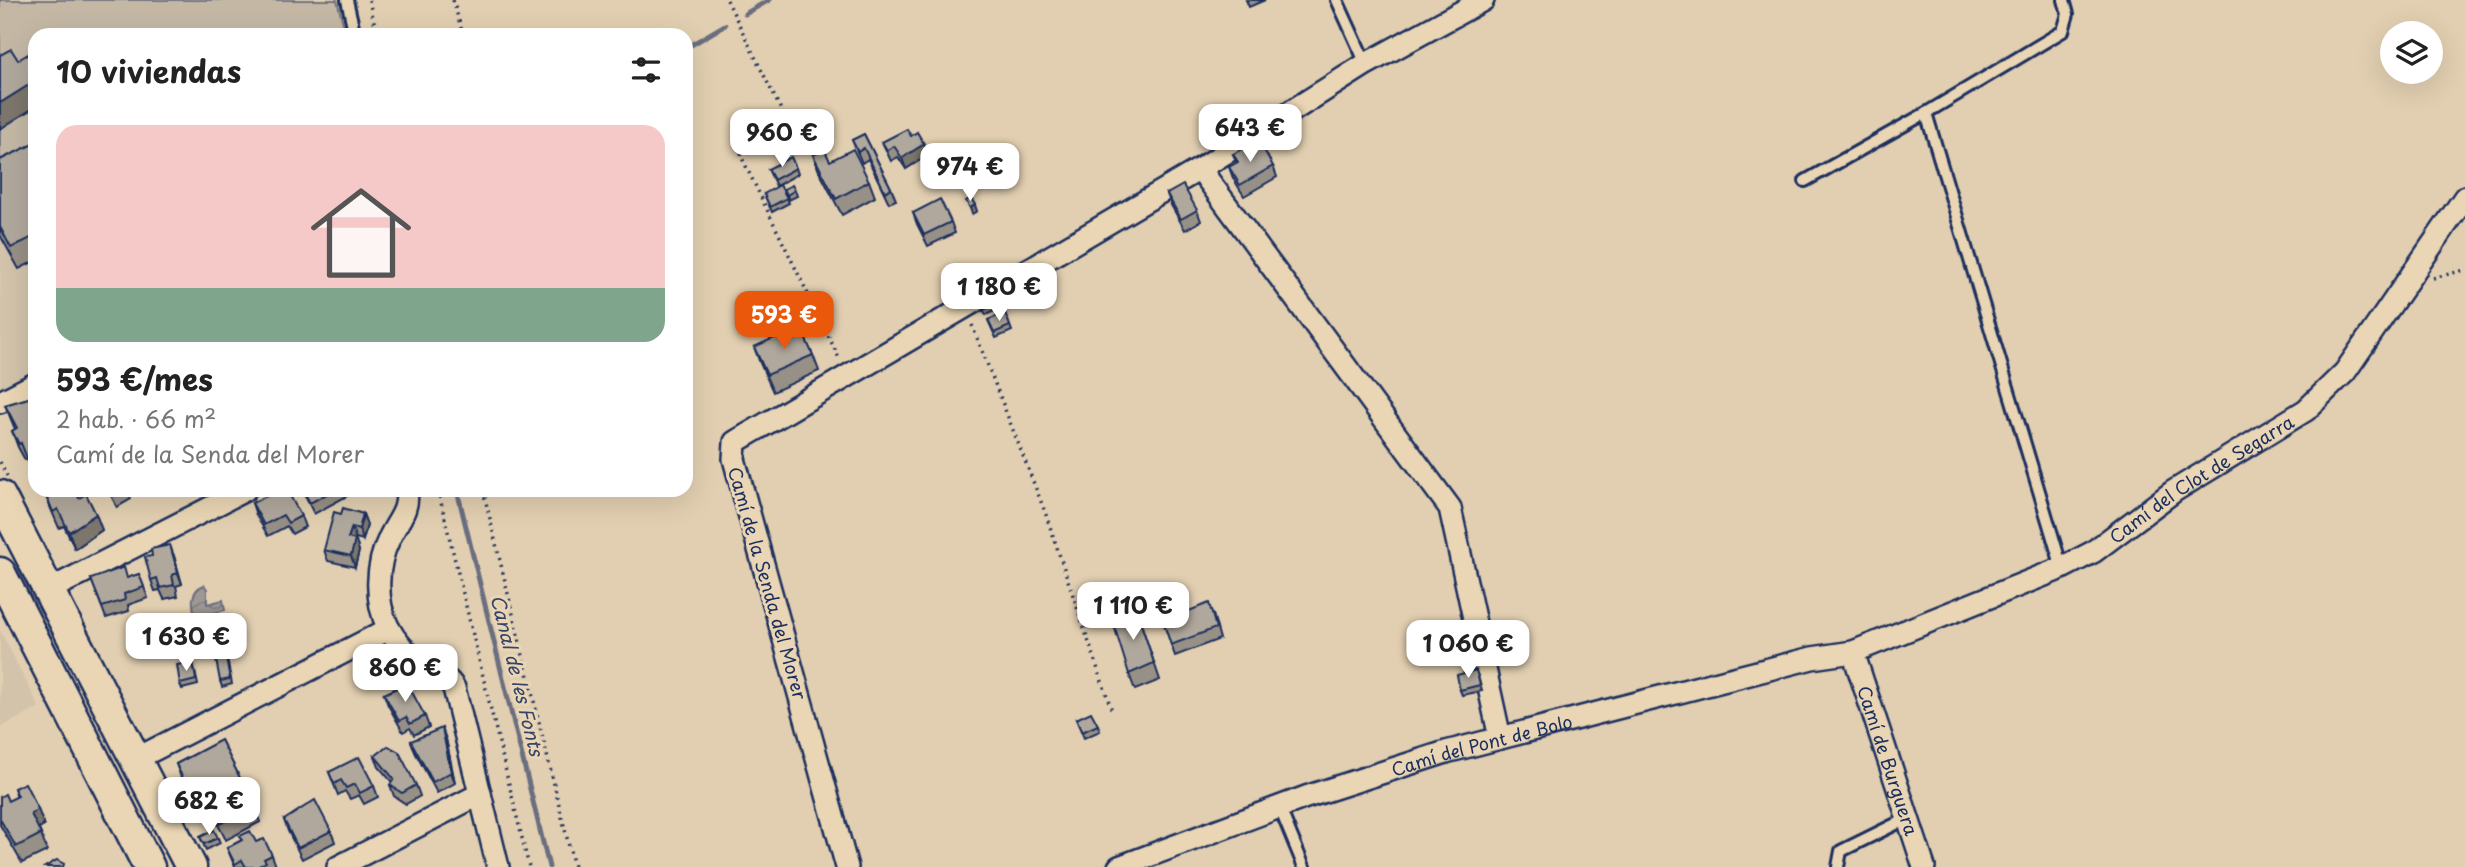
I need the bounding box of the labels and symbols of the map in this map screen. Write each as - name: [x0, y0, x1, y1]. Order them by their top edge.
- pin: 643 €: [1201, 104, 1299, 164]
- pin: 960 €: [733, 110, 831, 169]
- pin: 974 €: [921, 144, 1019, 203]
- pin: 1 180 €: [934, 264, 1064, 323]
- pin: 593 €: [735, 292, 833, 351]
- street label: Camí del Clot de Segarra: [2103, 407, 2299, 549]
- street label: Camí de la Senda del Morer: [722, 463, 814, 703]
- pin: 1 110 €: [1068, 582, 1198, 642]
- water label: Canal de les Fonts: [484, 591, 552, 761]
- pin: 1 630 €: [121, 614, 251, 673]
- pin: 1 060 €: [1403, 620, 1533, 680]
- pin: 860 €: [356, 644, 454, 704]
- street label: Camí de Burguera: [1851, 682, 1926, 839]
- street label: Camí del Pont de Bolo: [1387, 707, 1575, 782]
- pin: 682 €: [160, 778, 258, 837]

